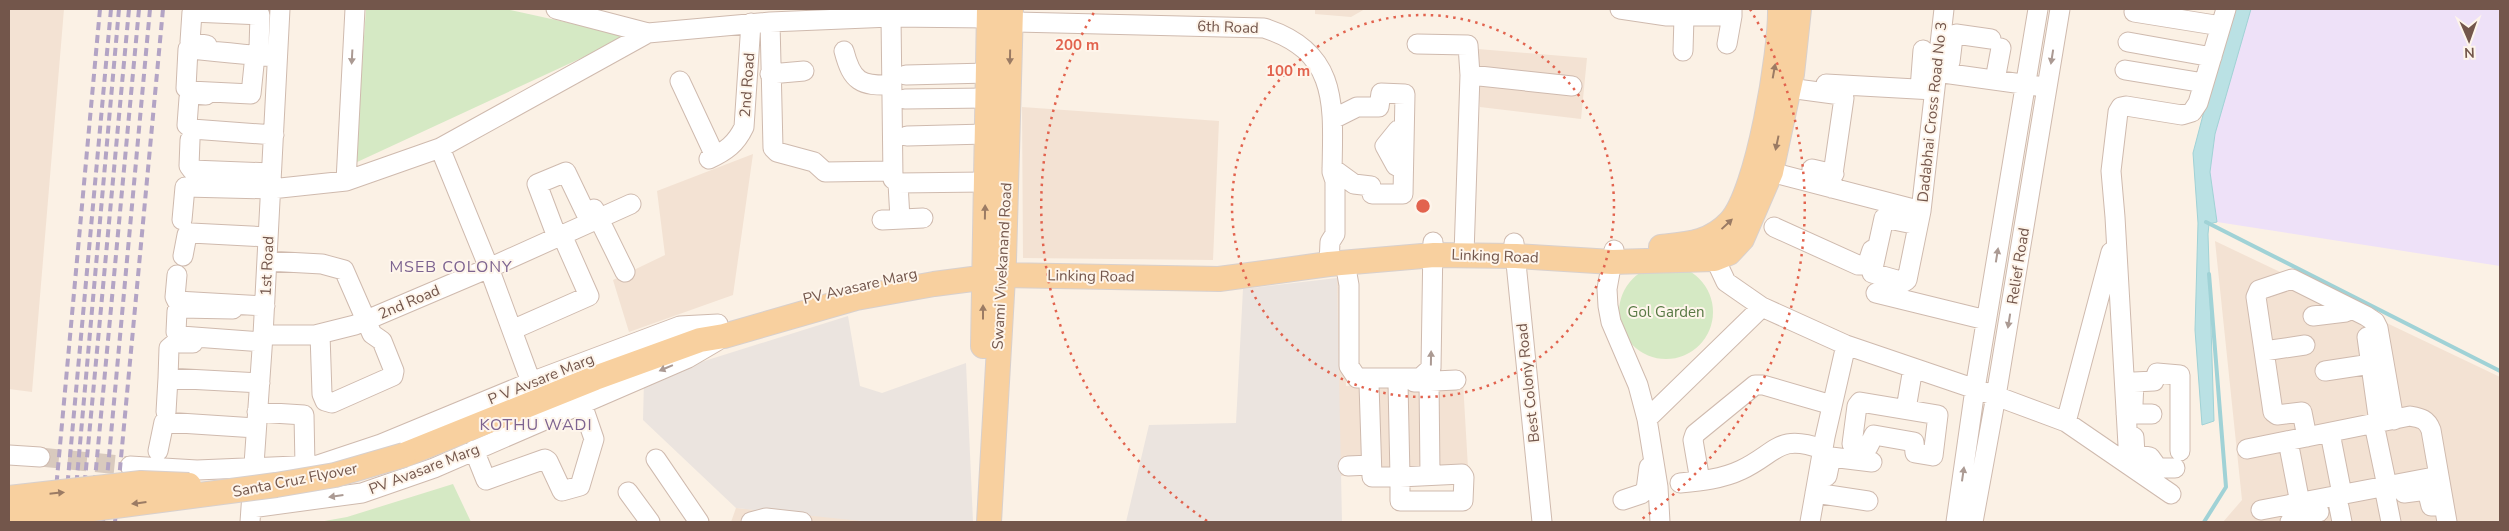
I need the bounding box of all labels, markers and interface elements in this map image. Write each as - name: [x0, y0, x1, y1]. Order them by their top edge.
- north arrow: [2444, 15, 2494, 65]
- street label: 6th Road: [1197, 16, 1259, 38]
- street label: Dadabhai Cross Road No 3: [1913, 21, 1951, 203]
- text: 200 m: [1055, 35, 1099, 55]
- text: N: [2464, 43, 2475, 62]
- one-way arrow: [2047, 49, 2055, 65]
- one-way arrow: [348, 50, 356, 66]
- one-way arrow: [1006, 50, 1014, 66]
- street label: 2nd Road: [735, 52, 759, 118]
- text: 100 m: [1266, 61, 1310, 81]
- one-way arrow: [1771, 63, 1779, 79]
- one-way arrow: [1773, 135, 1781, 151]
- street label: Swami Vivekanand Road: [988, 182, 1016, 350]
- centre of rings: [1414, 197, 1432, 215]
- one-way arrow: [981, 203, 989, 219]
- one-way arrow: [1720, 218, 1732, 230]
- street label: Relief Road: [2002, 226, 2034, 306]
- street label: 1st Road: [255, 235, 279, 297]
- street label: Linking Road: [1451, 244, 1539, 268]
- one-way arrow: [1994, 246, 2002, 262]
- district label: MSEB COLONY: [389, 256, 513, 278]
- street label: PV Avasare Marg: [801, 263, 919, 309]
- street label: Linking Road: [1047, 265, 1135, 287]
- street label: 2nd Road: [375, 280, 443, 324]
- park label: Gol Garden: [1628, 302, 1704, 322]
- one-way arrow: [979, 304, 987, 320]
- one-way arrow: [2004, 313, 2012, 329]
- street label: Best Colony Road: [1512, 322, 1544, 444]
- street label: P V Avsare Marg: [485, 349, 597, 409]
- one-way arrow: [1428, 349, 1436, 365]
- one-way arrow: [659, 364, 673, 372]
- district label: KOTHU WADI: [479, 414, 593, 436]
- street label: PV Avasare Marg: [366, 439, 482, 499]
- street label: Santa Cruz Flyover: [231, 458, 360, 502]
- one-way arrow: [1959, 466, 1967, 482]
- one-way arrow: [49, 489, 65, 497]
- one-way arrow: [328, 493, 344, 501]
- one-way arrow: [131, 499, 147, 507]

